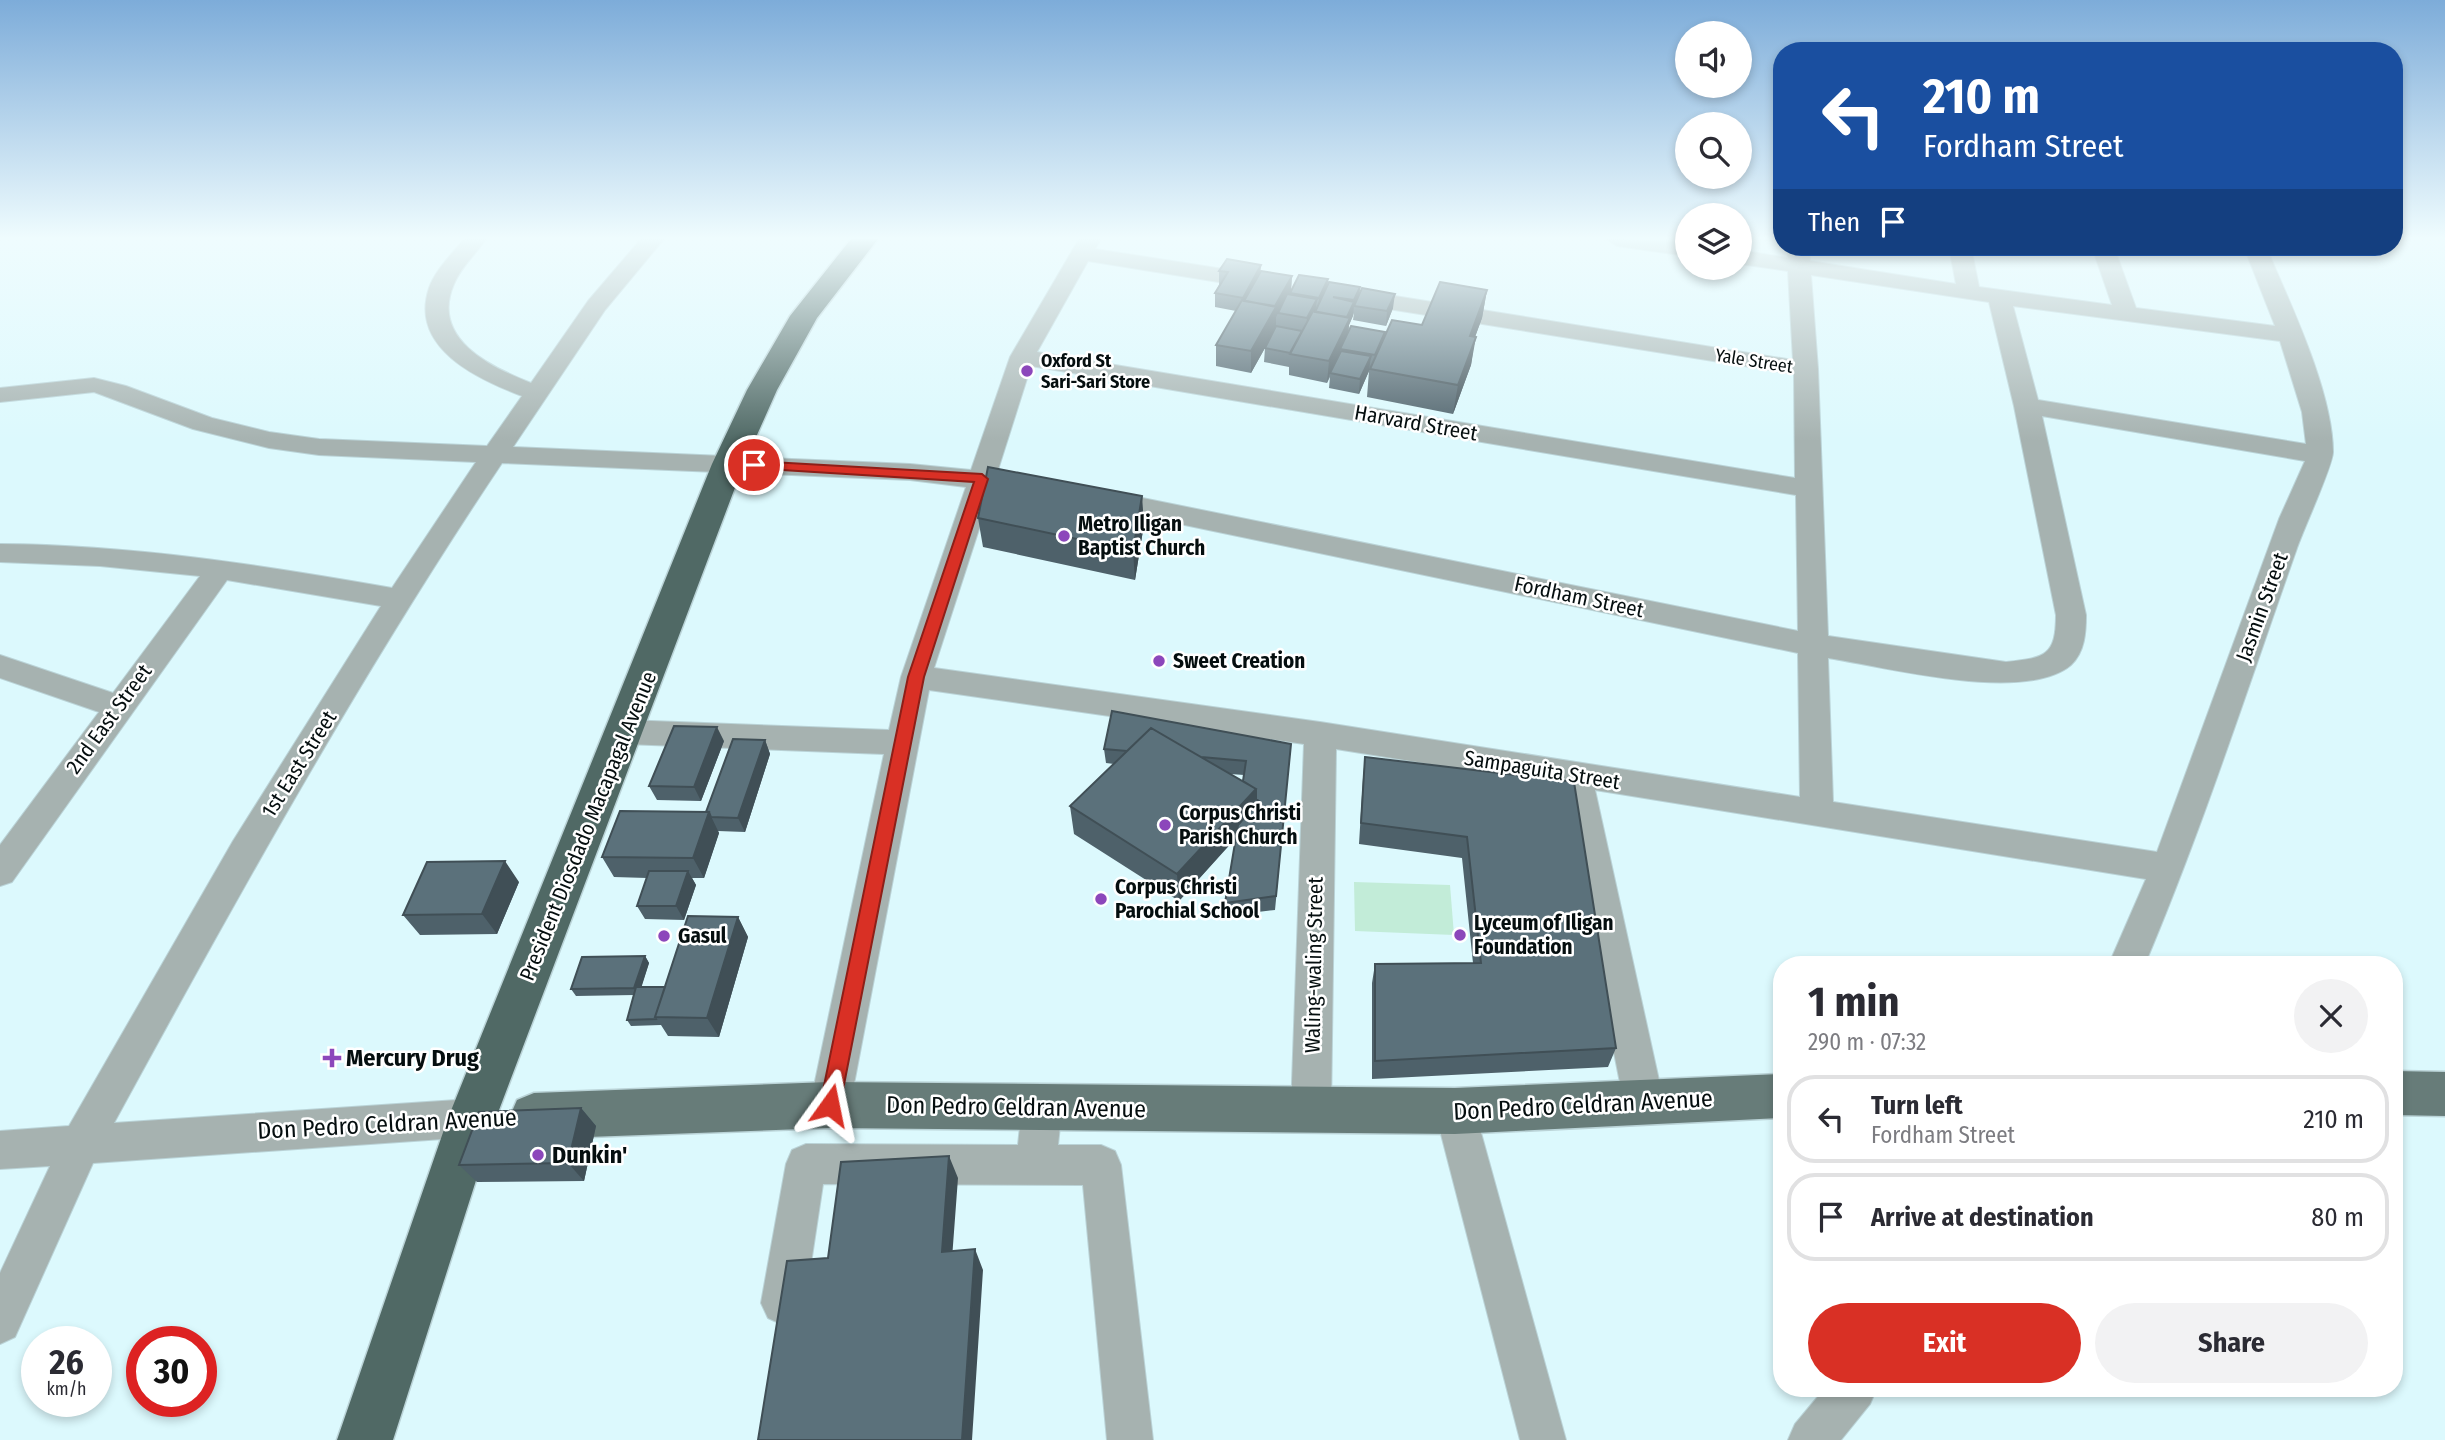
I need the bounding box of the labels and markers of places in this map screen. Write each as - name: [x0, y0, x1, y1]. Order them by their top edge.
- place label: Oxford St Sari-Sari Store: [1041, 350, 1150, 393]
- marker: Oxford St Sari-Sari Store: [1019, 363, 1035, 379]
- pin: [724, 435, 784, 495]
- place label: Metro Iligan Baptist Church: [1078, 511, 1205, 561]
- marker: Metro Iligan Baptist Church: [1056, 528, 1072, 544]
- place label: Sweet Creation: [1173, 648, 1305, 674]
- marker: Sweet Creation: [1151, 653, 1167, 669]
- place label: Corpus Christi Parish Church: [1179, 800, 1301, 850]
- marker: Corpus Christi Parish Church: [1157, 817, 1173, 833]
- place label: Corpus Christi Parochial School: [1115, 874, 1260, 924]
- marker: Corpus Christi Parochial School: [1093, 891, 1109, 907]
- place label: Lyceum of Iligan Foundation: [1474, 910, 1613, 960]
- place label: Gasul: [678, 923, 727, 949]
- marker: Lyceum of Iligan Foundation: [1452, 927, 1468, 943]
- marker: Gasul: [656, 928, 672, 944]
- place label: Mercury Drug: [346, 1044, 479, 1072]
- marker: Mercury Drug: [324, 1050, 340, 1066]
- place label: Dunkin': [552, 1141, 627, 1169]
- marker: Dunkin': [530, 1147, 546, 1163]

